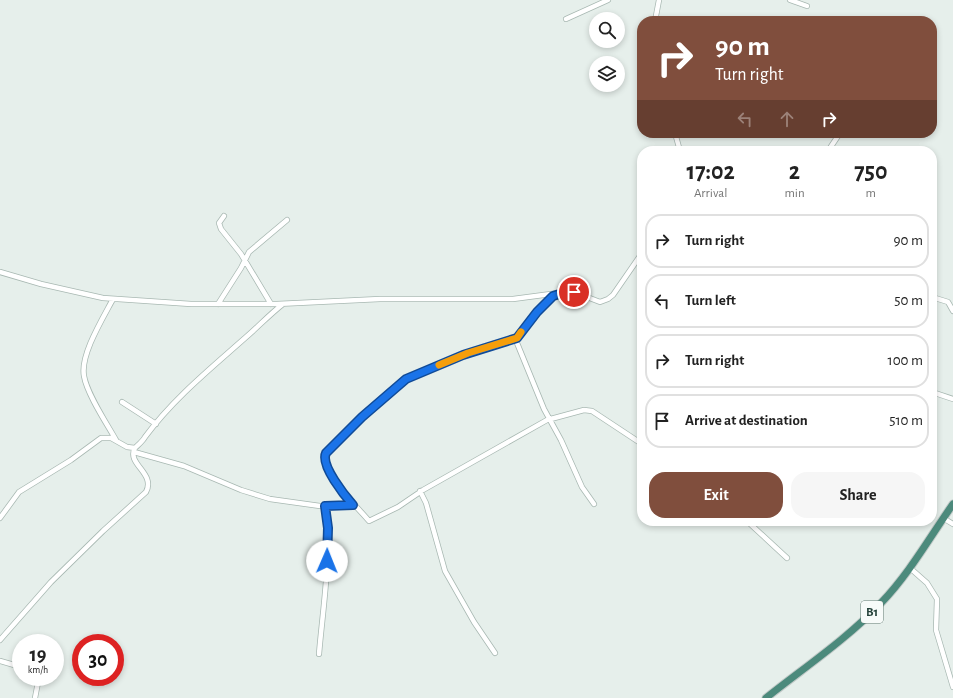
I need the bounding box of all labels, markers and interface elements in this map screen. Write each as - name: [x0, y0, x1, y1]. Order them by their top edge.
- map controls: [589, 12, 625, 92]
- button: search: [589, 12, 625, 48]
- icon: right: [649, 32, 701, 84]
- text: 90 m: [715, 33, 770, 61]
- button: layers: [589, 56, 625, 92]
- text: Turn right: [715, 66, 784, 84]
- icon: left: [734, 108, 756, 130]
- icon: ahead: [776, 108, 798, 130]
- icon: right: [818, 108, 840, 130]
- text: 17:02: [687, 160, 735, 184]
- text: 2: [789, 160, 800, 184]
- text: 750: [854, 160, 887, 184]
- text: Arrival: [694, 187, 727, 200]
- text: min: [784, 187, 805, 200]
- text: m: [866, 187, 876, 200]
- icon: right: [651, 230, 673, 252]
- text: Turn right: [685, 233, 744, 248]
- text: 90 m: [894, 233, 923, 248]
- pin: [557, 275, 591, 309]
- icon: arrive: [563, 281, 585, 303]
- icon: left: [651, 290, 673, 312]
- text: Turn left: [685, 293, 736, 308]
- text: 50 m: [894, 293, 923, 308]
- icon: right: [651, 350, 673, 372]
- text: Turn right: [685, 353, 744, 368]
- text: 100 m: [888, 353, 923, 368]
- icon: arrive: [651, 410, 673, 432]
- text: Arrive at destination: [685, 413, 808, 428]
- text: 510 m: [889, 413, 923, 428]
- button: Exit: [649, 472, 783, 518]
- button: Share: [791, 472, 925, 518]
- position arrow: [306, 540, 348, 582]
- road number: B1: [861, 601, 883, 623]
- speed limit sign: 30: [72, 634, 124, 686]
- text: 19: [30, 645, 46, 665]
- text: km/h: [28, 665, 48, 675]

